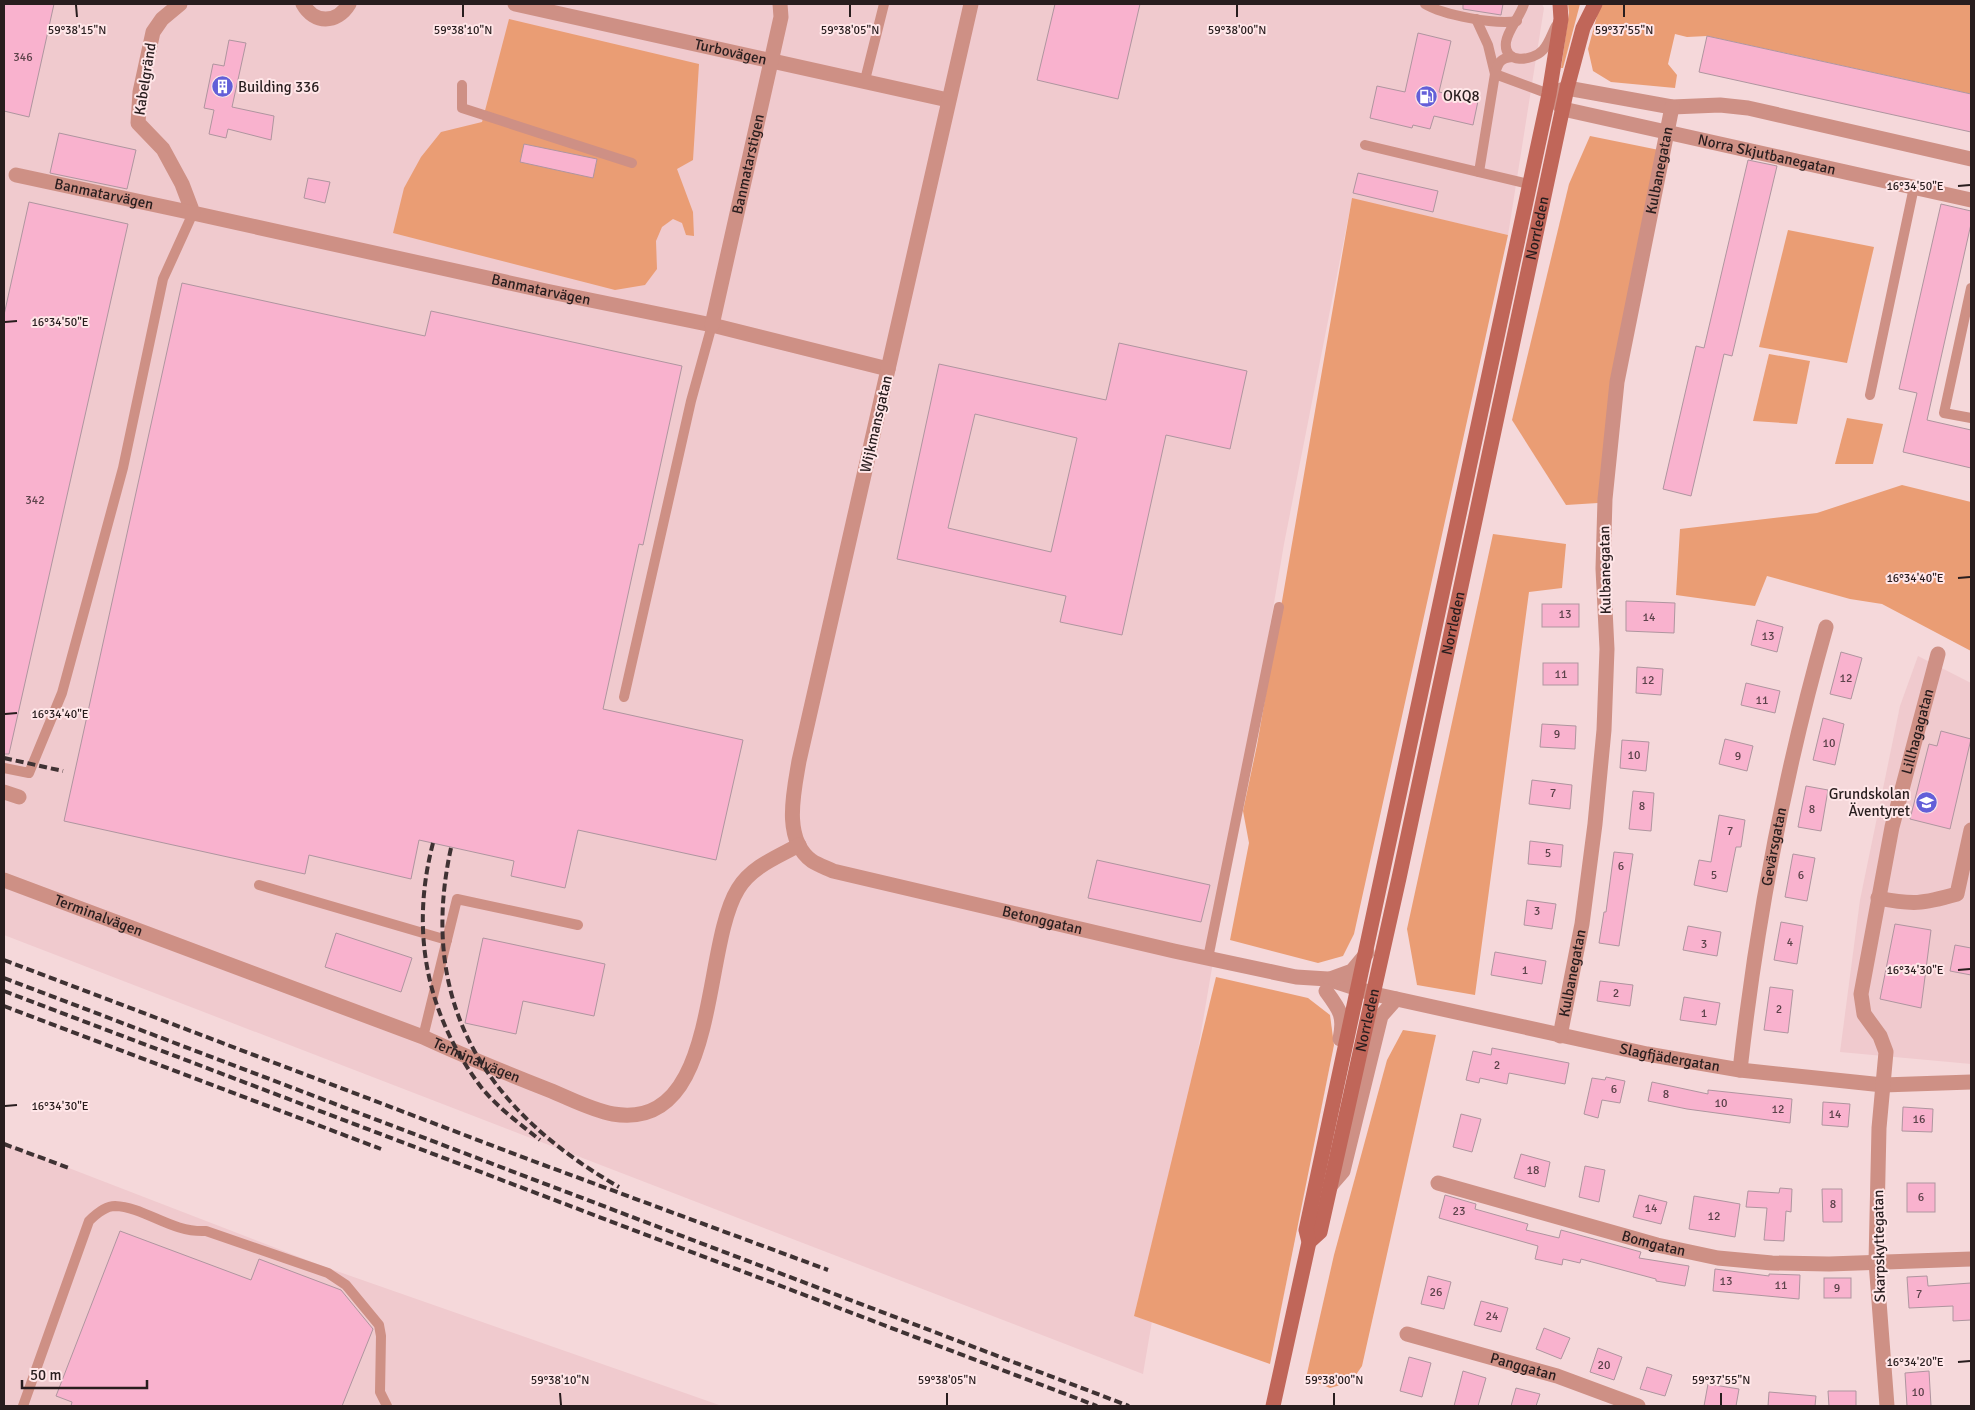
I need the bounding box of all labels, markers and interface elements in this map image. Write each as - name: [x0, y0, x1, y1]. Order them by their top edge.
- text: 59°38'15"N: [48, 23, 106, 38]
- text: 59°38'10"N: [434, 23, 492, 38]
- text: 59°38'05"N: [821, 23, 879, 38]
- text: 59°38'00"N: [1208, 23, 1266, 38]
- text: 59°37'55"N: [1595, 23, 1653, 38]
- street label: Turbovägen: [693, 35, 769, 69]
- street label: Kabelgränd: [130, 41, 160, 117]
- house number: 346: [13, 50, 33, 65]
- building icon: Building 336: [210, 75, 234, 99]
- place label: Building 336: [238, 78, 319, 96]
- fuel station icon: OKQ8: [1415, 84, 1439, 108]
- place label: OKQ8: [1443, 87, 1480, 105]
- street label: Banmatarstigen: [728, 112, 768, 216]
- street label: Kulbanegatan: [1642, 125, 1677, 216]
- street label: Norra Skjutbanegatan: [1696, 130, 1838, 179]
- street label: Banmatarvägen: [53, 174, 155, 213]
- text: 16°34'50"E: [1886, 179, 1944, 194]
- street label: Norrleden: [1522, 195, 1553, 262]
- street label: Banmatarvägen: [490, 270, 592, 309]
- text: 16°34'50"E: [31, 315, 89, 330]
- street label: Wijkmansgatan: [856, 374, 896, 474]
- house number: 342: [25, 493, 45, 508]
- street label: Kulbanegatan: [1595, 525, 1615, 615]
- text: 16°34'40"E: [1886, 571, 1944, 586]
- street label: Norrleden: [1438, 590, 1469, 657]
- house number: 13: [1559, 607, 1571, 622]
- house number: 14: [1643, 610, 1656, 625]
- house number: 13: [1762, 629, 1774, 644]
- house number: 11: [1555, 667, 1567, 682]
- house number: 12: [1840, 671, 1852, 686]
- house number: 12: [1642, 673, 1654, 688]
- street label: Lillhagagatan: [1897, 687, 1937, 776]
- house number: 11: [1756, 693, 1768, 708]
- text: 16°34'40"E: [31, 707, 89, 722]
- house number: 9: [1554, 727, 1560, 742]
- house number: 10: [1823, 736, 1835, 751]
- house number: 10: [1628, 748, 1640, 763]
- house number: 9: [1735, 749, 1741, 764]
- place label: Grundskolan Äventyret: [1829, 785, 1910, 820]
- house number: 7: [1550, 786, 1556, 801]
- school or university icon: Grundskolan Äventyret: [1914, 791, 1938, 815]
- house number: 8: [1639, 799, 1645, 814]
- house number: 8: [1809, 802, 1815, 817]
- street label: Gevärsgatan: [1757, 806, 1790, 887]
- house number: 7: [1727, 824, 1733, 839]
- house number: 5: [1545, 846, 1551, 861]
- house number: 6: [1618, 859, 1624, 874]
- house number: 5: [1711, 868, 1717, 883]
- house number: 6: [1798, 868, 1804, 883]
- street label: Terminalvägen: [52, 891, 145, 940]
- street label: Betonggatan: [1000, 902, 1084, 938]
- house number: 3: [1534, 904, 1540, 919]
- street label: Kulbanegatan: [1555, 928, 1590, 1019]
- house number: 4: [1787, 935, 1794, 950]
- house number: 3: [1701, 937, 1707, 952]
- house number: 1: [1522, 963, 1528, 978]
- text: 16°34'30"E: [1886, 963, 1944, 978]
- house number: 2: [1613, 986, 1619, 1001]
- street label: Norrleden: [1351, 987, 1383, 1054]
- house number: 2: [1776, 1002, 1782, 1017]
- house number: 1: [1701, 1006, 1707, 1021]
- street label: Terminalvägen: [430, 1034, 523, 1087]
- street label: Slagfjädergatan: [1618, 1039, 1721, 1075]
- house number: 2: [1494, 1058, 1500, 1073]
- house number: 6: [1611, 1082, 1617, 1097]
- house number: 8: [1663, 1087, 1669, 1102]
- house number: 10: [1715, 1096, 1727, 1111]
- text: 16°34'30"E: [31, 1099, 89, 1114]
- house number: 12: [1772, 1102, 1784, 1117]
- house number: 14: [1829, 1107, 1842, 1122]
- house number: 16: [1913, 1112, 1925, 1127]
- house number: 18: [1527, 1163, 1539, 1178]
- street label: Skarpskyttegatan: [1869, 1190, 1889, 1302]
- house number: 6: [1918, 1190, 1924, 1205]
- house number: 8: [1830, 1197, 1836, 1212]
- house number: 14: [1645, 1201, 1658, 1216]
- house number: 23: [1453, 1204, 1465, 1219]
- house number: 12: [1708, 1209, 1720, 1224]
- street label: Bomgatan: [1620, 1226, 1687, 1260]
- house number: 13: [1720, 1274, 1732, 1289]
- house number: 11: [1775, 1278, 1787, 1293]
- house number: 9: [1834, 1281, 1840, 1296]
- house number: 26: [1430, 1285, 1442, 1300]
- house number: 7: [1916, 1287, 1922, 1302]
- house number: 24: [1486, 1309, 1499, 1324]
- street label: Panggatan: [1488, 1349, 1559, 1385]
- text: 16°34'20"E: [1886, 1355, 1944, 1370]
- scale bar: [22, 1358, 148, 1390]
- house number: 20: [1598, 1358, 1610, 1373]
- text: 50 m: [30, 1366, 61, 1384]
- text: 59°38'10"N: [531, 1373, 589, 1388]
- text: 59°38'05"N: [918, 1373, 976, 1388]
- text: 59°38'00"N: [1305, 1373, 1363, 1388]
- text: 59°37'55"N: [1692, 1373, 1750, 1388]
- house number: 10: [1912, 1385, 1924, 1400]

